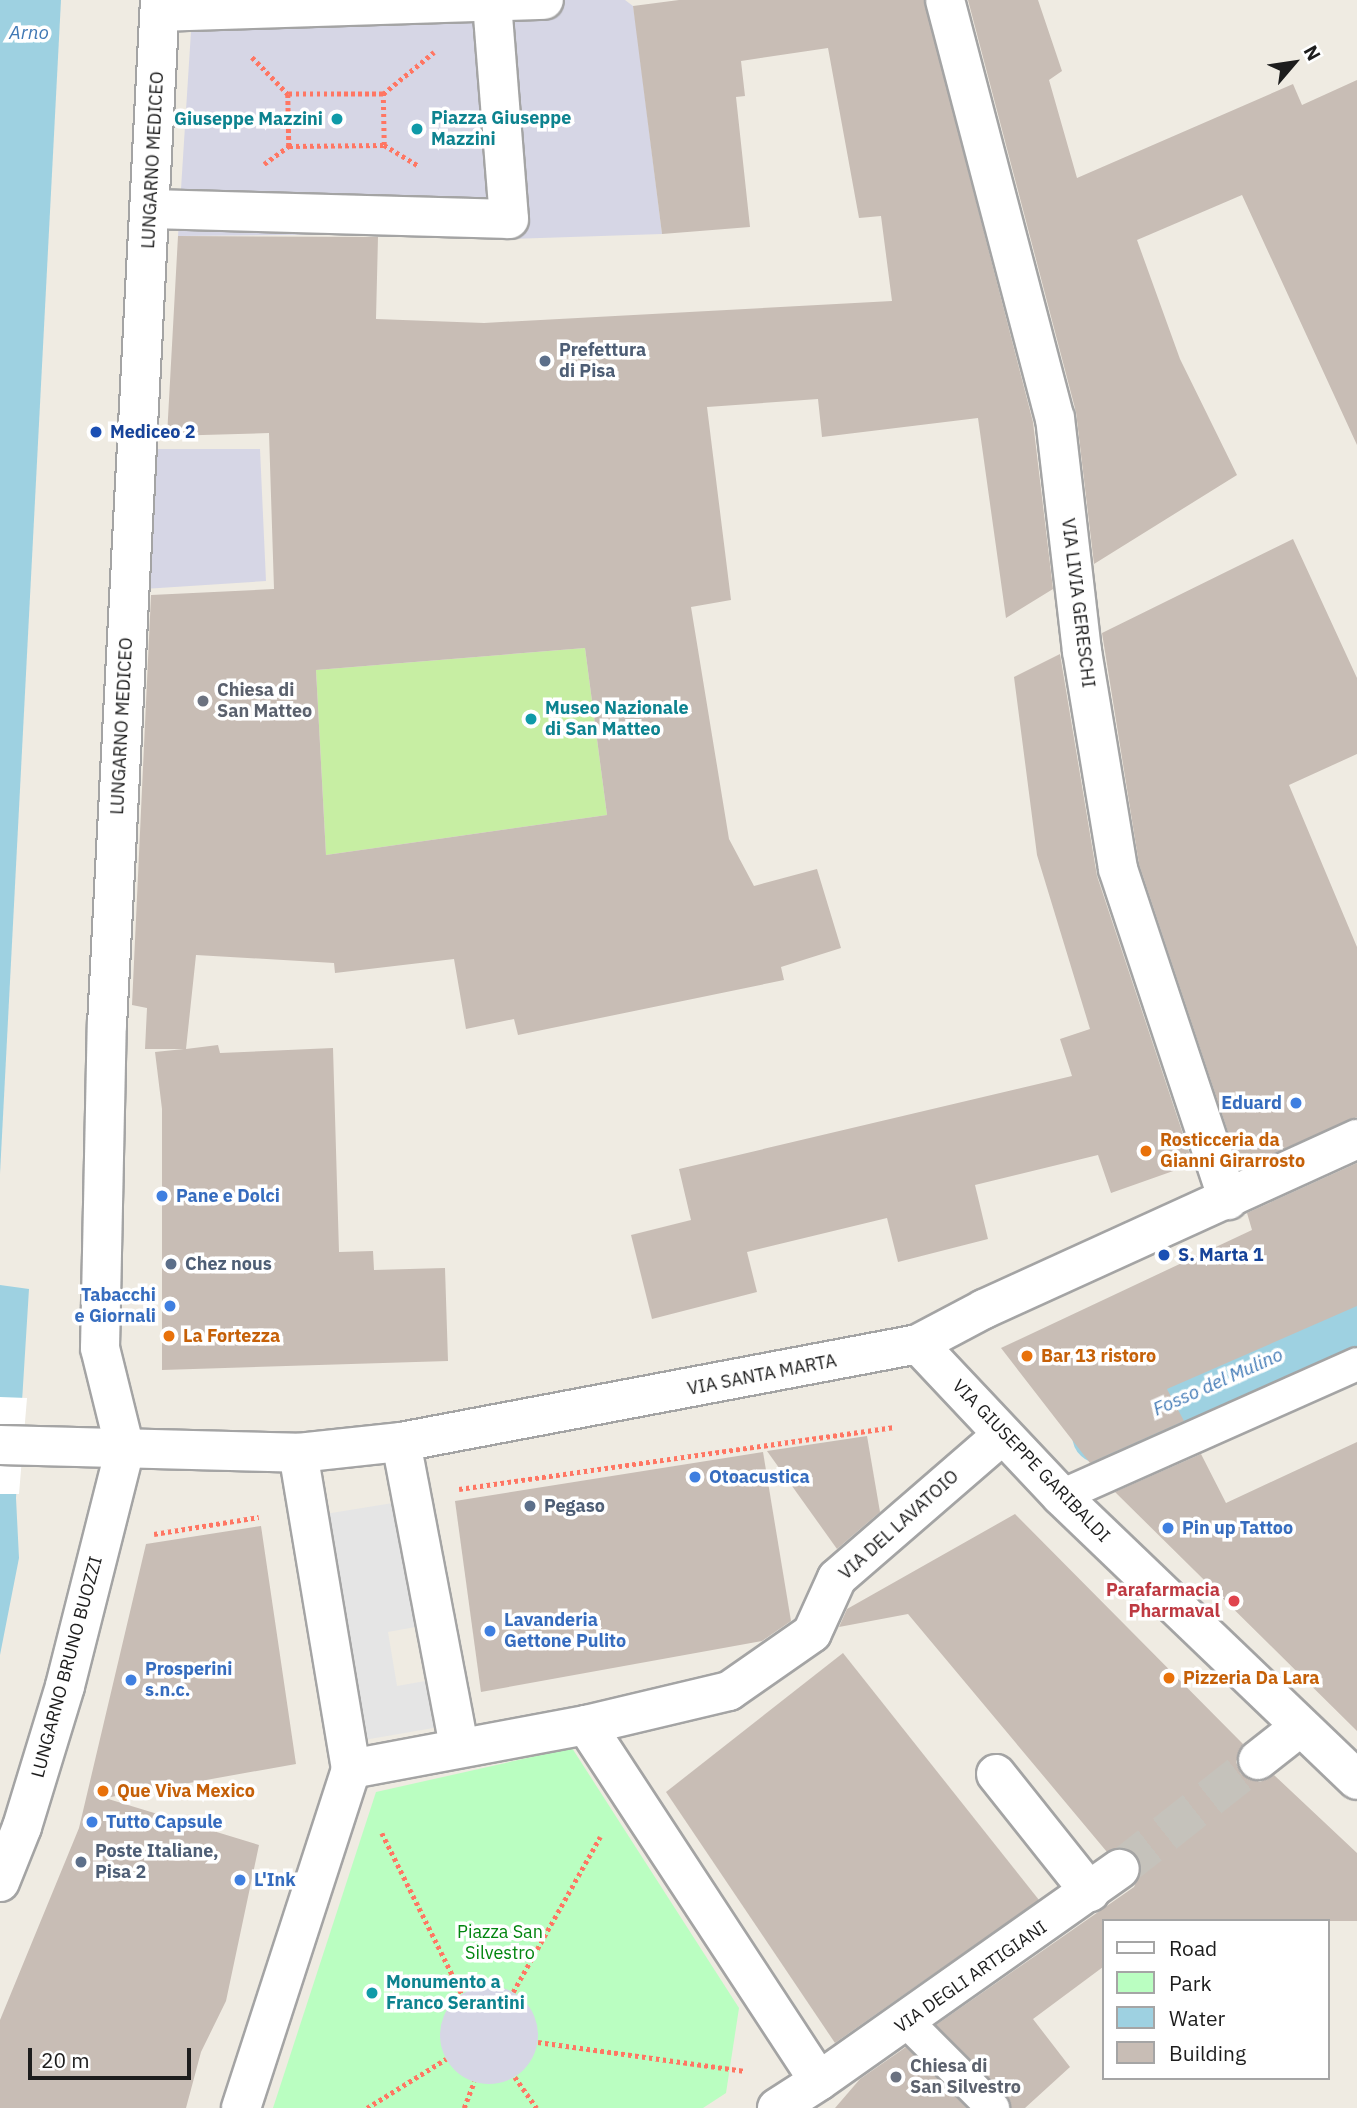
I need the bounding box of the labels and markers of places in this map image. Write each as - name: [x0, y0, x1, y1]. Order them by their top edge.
- place label: Giuseppe Mazzini: [174, 108, 323, 130]
- place label: Piazza Giuseppe Mazzini: [431, 108, 571, 150]
- marker: Giuseppe Mazzini: [329, 111, 345, 127]
- marker: Piazza Giuseppe Mazzini: [409, 121, 425, 137]
- place label: Prefettura di Pisa: [559, 340, 646, 382]
- marker: Prefettura di Pisa: [537, 353, 553, 369]
- place label: Mediceo 2: [110, 421, 195, 443]
- marker: Mediceo 2: [88, 424, 104, 440]
- place label: Chiesa di San Matteo: [217, 680, 312, 722]
- marker: Chiesa di San Matteo: [195, 693, 211, 709]
- place label: Museo Nazionale di San Matteo: [545, 698, 688, 740]
- marker: Museo Nazionale di San Matteo: [523, 711, 539, 727]
- place label: Eduard: [1221, 1092, 1282, 1114]
- marker: Eduard: [1288, 1095, 1304, 1111]
- place label: Rosticceria da Gianni Girarrosto: [1160, 1130, 1305, 1172]
- marker: Rosticceria da Gianni Girarrosto: [1138, 1143, 1154, 1159]
- place label: Pane e Dolci: [176, 1185, 280, 1207]
- marker: Pane e Dolci: [154, 1188, 170, 1204]
- place label: S. Marta 1: [1178, 1244, 1264, 1266]
- marker: S. Marta 1: [1156, 1247, 1172, 1263]
- place label: Chez nous: [185, 1253, 272, 1275]
- marker: Chez nous: [163, 1256, 179, 1272]
- place label: Tabacchi e Giornali: [75, 1285, 156, 1328]
- marker: Tabacchi e Giornali: [162, 1298, 178, 1314]
- place label: La Fortezza: [183, 1325, 280, 1347]
- marker: La Fortezza: [161, 1328, 177, 1344]
- place label: Bar 13 ristoro: [1041, 1345, 1156, 1367]
- marker: Bar 13 ristoro: [1019, 1348, 1035, 1364]
- place label: Otoacustica: [709, 1466, 810, 1488]
- marker: Otoacustica: [687, 1469, 703, 1485]
- place label: Pegaso: [544, 1495, 605, 1517]
- marker: Pegaso: [522, 1498, 538, 1514]
- place label: Pin up Tattoo: [1182, 1517, 1293, 1539]
- marker: Pin up Tattoo: [1160, 1520, 1176, 1536]
- place label: Parafarmacia Pharmaval: [1106, 1580, 1220, 1622]
- marker: Parafarmacia Pharmaval: [1226, 1593, 1242, 1609]
- place label: Lavanderia Gettone Pulito: [504, 1610, 626, 1652]
- marker: Lavanderia Gettone Pulito: [482, 1623, 498, 1639]
- place label: Prosperini s.n.c.: [145, 1659, 232, 1702]
- place label: Pizzeria Da Lara: [1183, 1667, 1320, 1689]
- marker: Pizzeria Da Lara: [1161, 1670, 1177, 1686]
- marker: Prosperini s.n.c.: [123, 1672, 139, 1688]
- place label: Que Viva Mexico: [117, 1780, 255, 1802]
- marker: Que Viva Mexico: [95, 1783, 111, 1799]
- place label: Tutto Capsule: [106, 1811, 223, 1833]
- marker: Tutto Capsule: [84, 1814, 100, 1830]
- place label: Poste Italiane, Pisa 2: [95, 1841, 219, 1884]
- marker: Poste Italiane, Pisa 2: [73, 1854, 89, 1870]
- place label: L'Ink: [254, 1869, 296, 1891]
- marker: L'Ink: [232, 1872, 248, 1888]
- place label: Monumento a Franco Serantini: [386, 1972, 525, 2014]
- marker: Monumento a Franco Serantini: [364, 1985, 380, 2001]
- place label: Chiesa di San Silvestro: [910, 2056, 1021, 2098]
- marker: Chiesa di San Silvestro: [888, 2069, 904, 2085]

